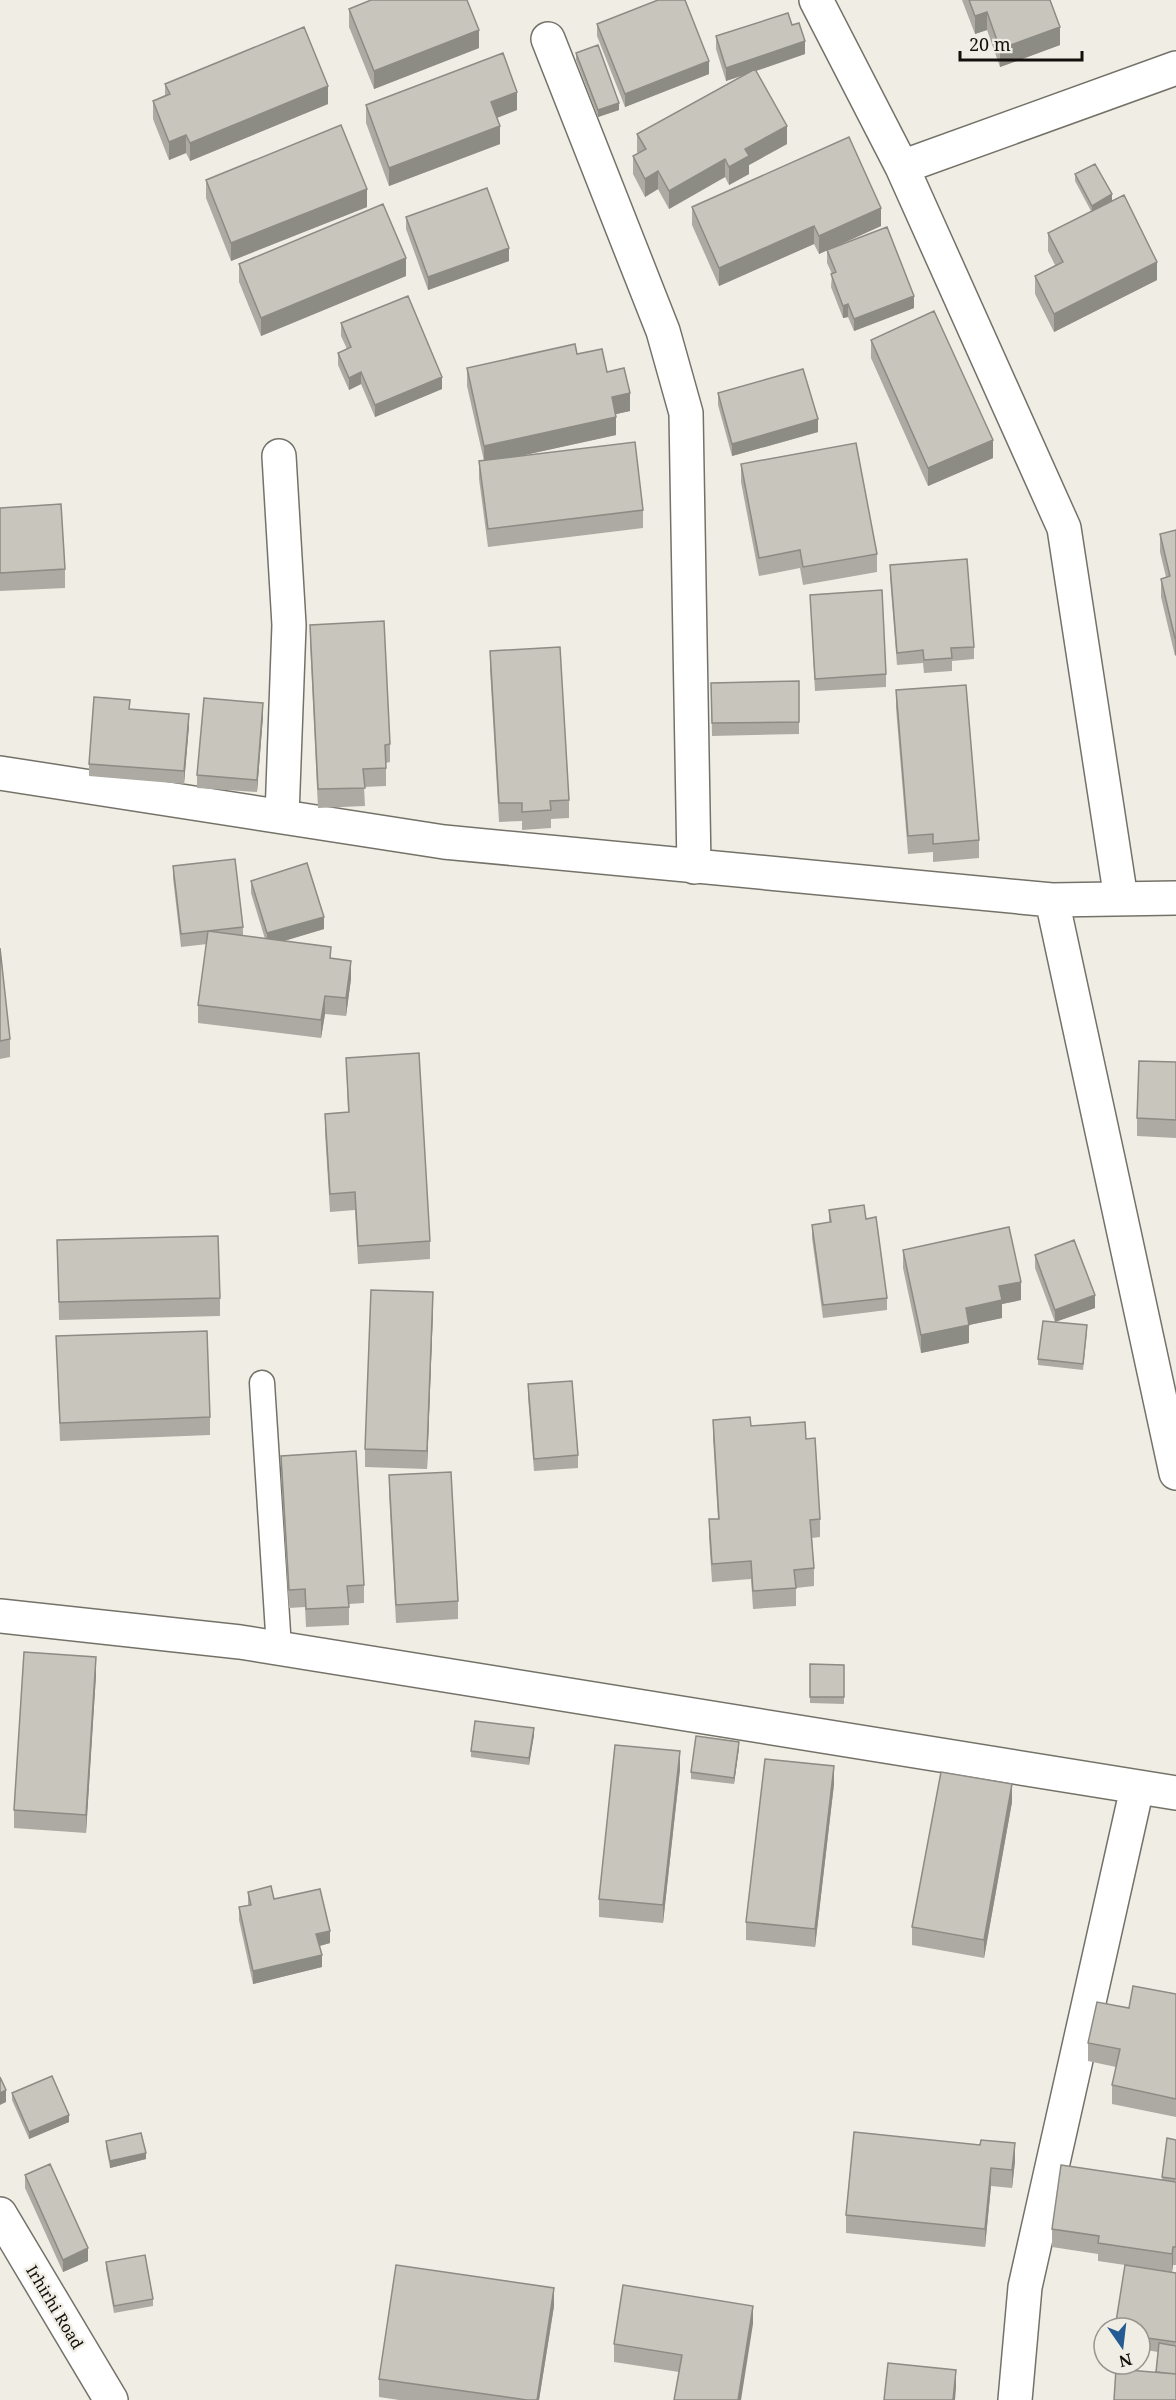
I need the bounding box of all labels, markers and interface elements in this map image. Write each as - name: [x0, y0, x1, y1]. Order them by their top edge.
- scale bar: [960, 24, 1082, 62]
- text: 20 m: [969, 32, 1011, 56]
- street label: Irhirhi Road: [21, 2261, 89, 2353]
- north arrow: [1092, 2316, 1152, 2376]
- text: N: [1116, 2348, 1134, 2373]

